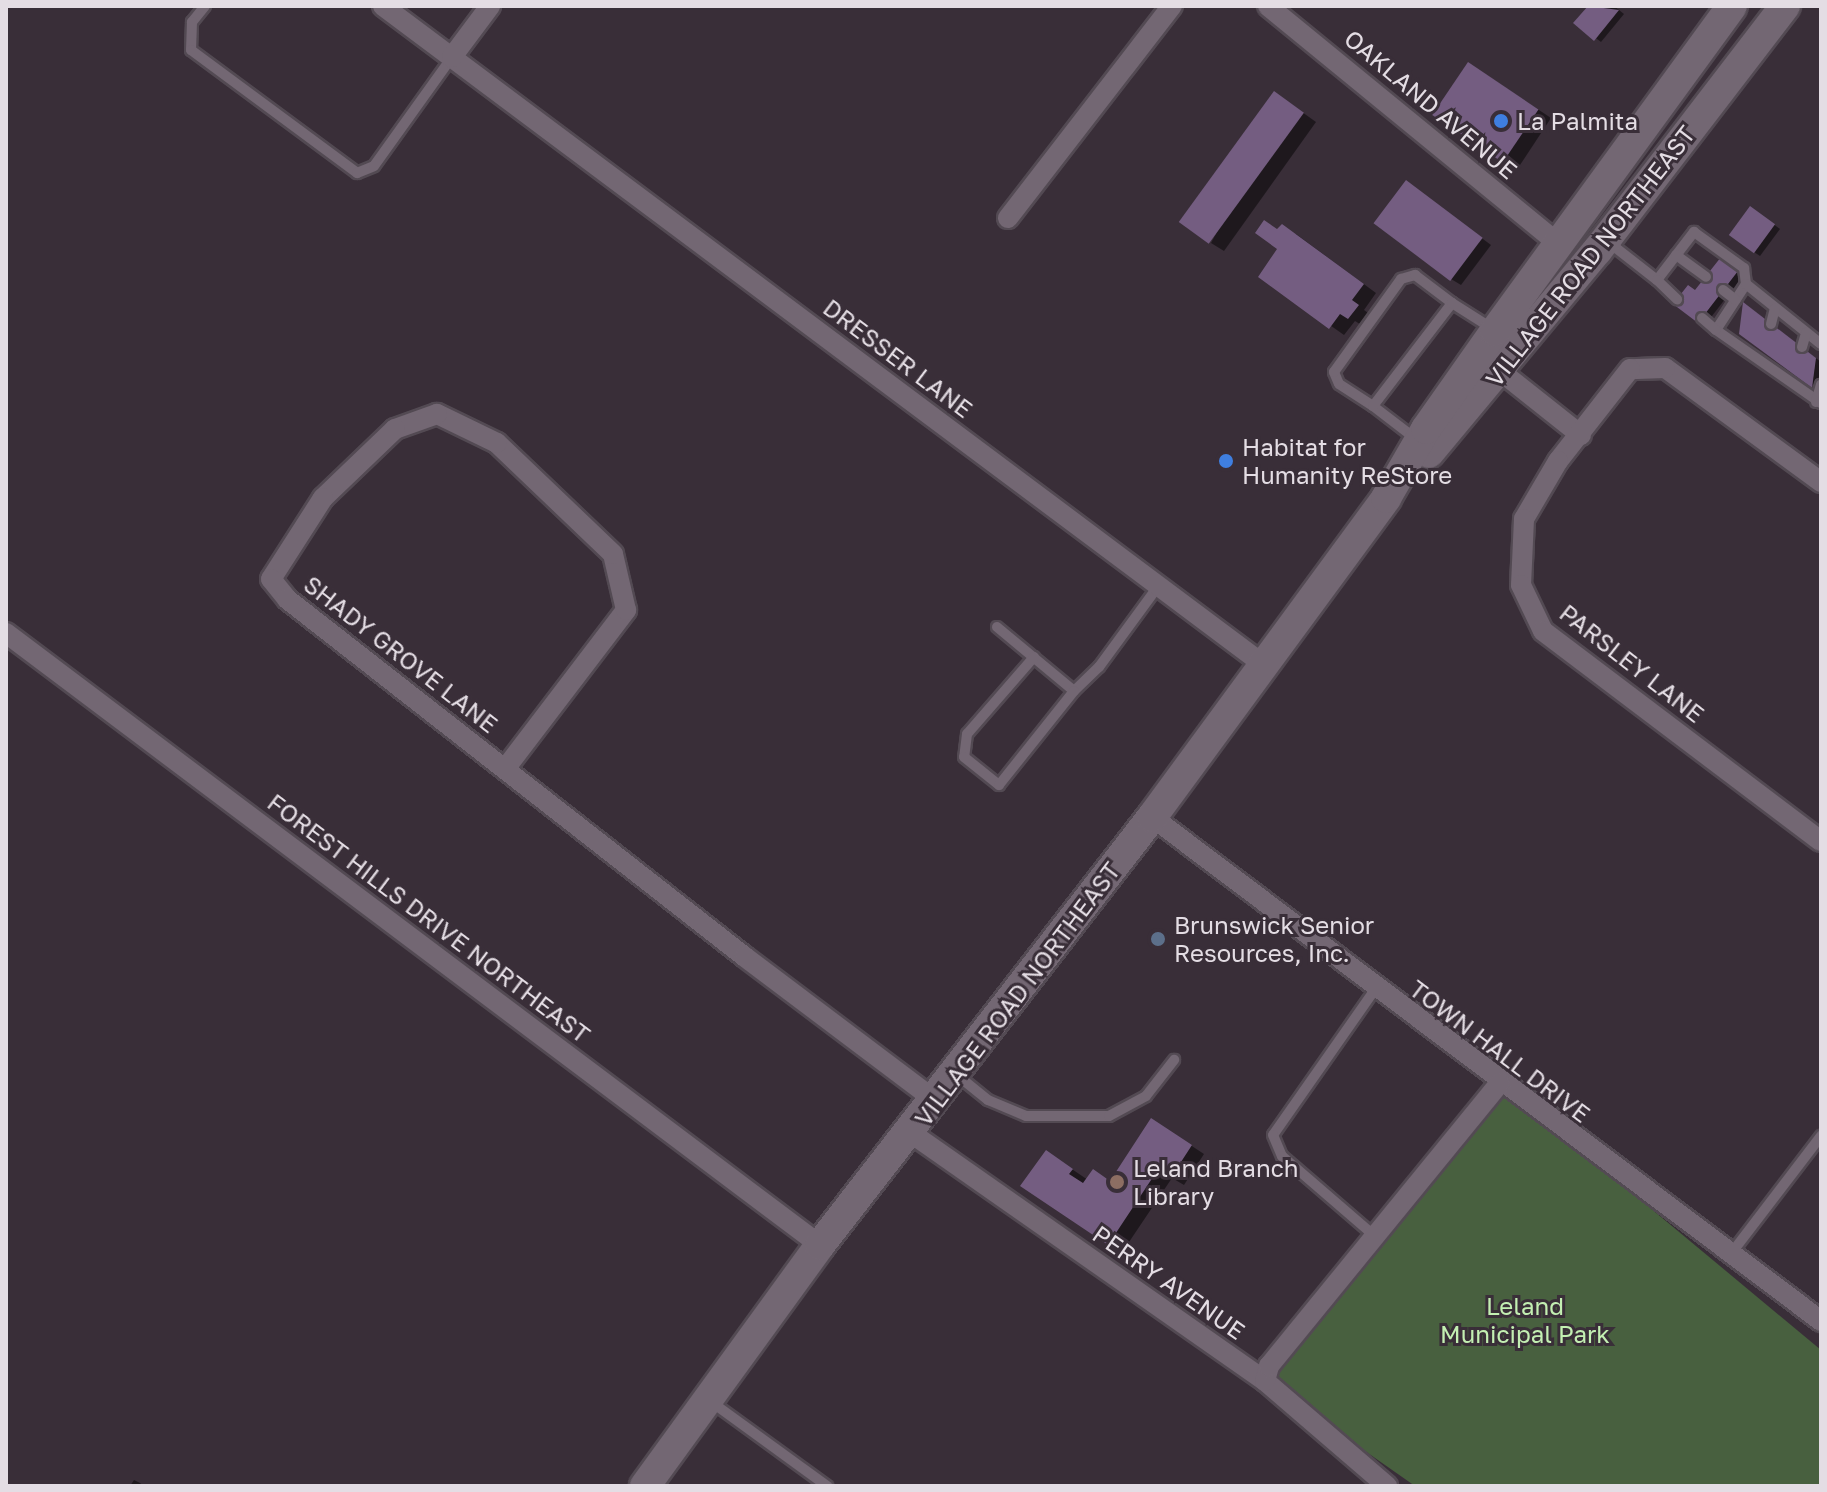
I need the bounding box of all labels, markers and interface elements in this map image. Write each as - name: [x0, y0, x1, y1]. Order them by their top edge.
- street label: OAKLAND AVENUE: [1339, 23, 1523, 185]
- place label: La Palmita: [1517, 107, 1638, 135]
- marker: La Palmita: [1492, 112, 1510, 130]
- street label: VILLAGE ROAD NORTHEAST: [1479, 120, 1701, 392]
- street label: DRESSER LANE: [818, 293, 978, 423]
- place label: Habitat for Humanity ReStore: [1242, 433, 1452, 489]
- marker: Habitat for Humanity ReStore: [1217, 452, 1235, 470]
- street label: SHADY GROVE LANE: [298, 569, 504, 739]
- street label: PARSLEY LANE: [1554, 598, 1710, 728]
- street label: FOREST HILLS DRIVE NORTHEAST: [262, 787, 596, 1049]
- street label: VILLAGE ROAD NORTHEAST: [908, 856, 1126, 1132]
- place label: Brunswick Senior Resources, Inc.: [1174, 911, 1374, 967]
- marker: Brunswick Senior Resources, Inc.: [1149, 930, 1167, 948]
- street label: TOWN HALL DRIVE: [1404, 974, 1596, 1128]
- place label: Leland Branch Library: [1133, 1154, 1298, 1210]
- marker: Leland Branch Library: [1108, 1173, 1126, 1191]
- street label: PERRY AVENUE: [1088, 1219, 1250, 1345]
- park label: Leland Municipal Park: [1440, 1292, 1610, 1348]

